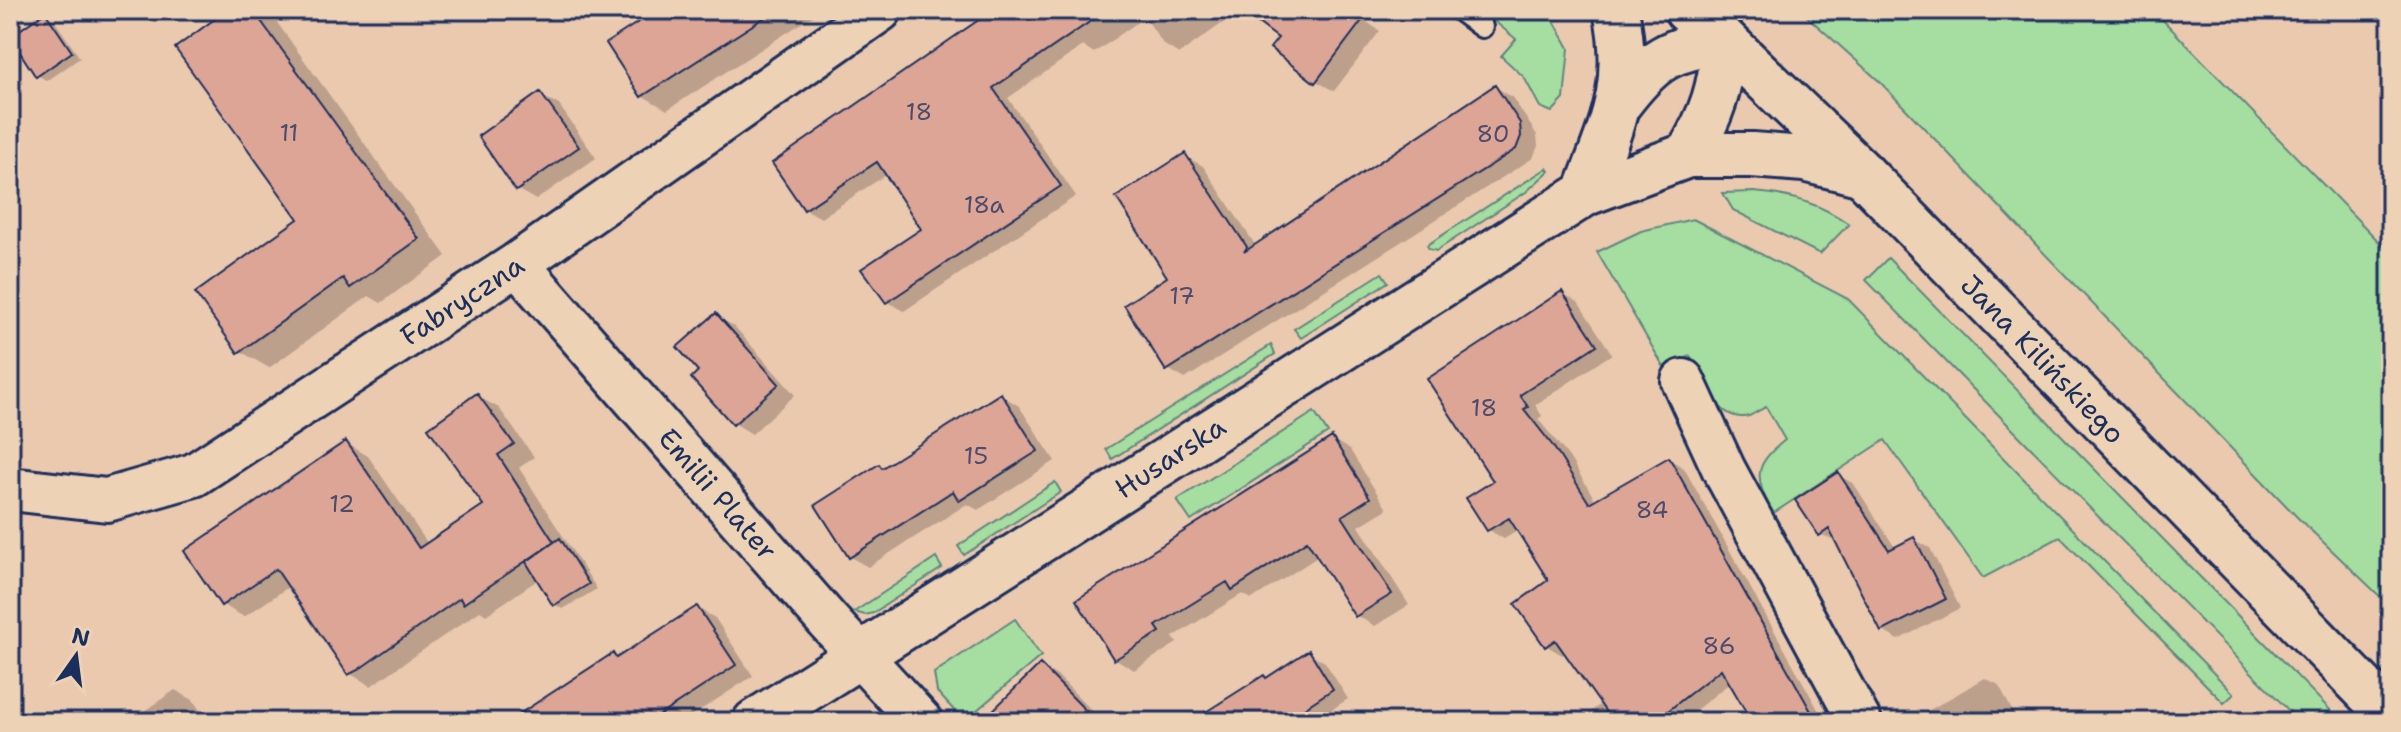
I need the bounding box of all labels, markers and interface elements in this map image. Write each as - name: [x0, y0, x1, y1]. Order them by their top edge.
- house number: 18: [906, 96, 932, 128]
- house number: 11: [279, 117, 299, 149]
- house number: 80: [1476, 118, 1510, 150]
- house number: 18a: [964, 189, 1004, 221]
- street label: Fabryczna: [393, 246, 531, 354]
- street label: Jana Kilińskiego: [1952, 266, 2134, 452]
- house number: 17: [1169, 280, 1195, 312]
- house number: 18: [1471, 392, 1497, 424]
- street label: Husarska: [1107, 407, 1233, 507]
- street label: Emilii Plater: [650, 420, 786, 568]
- house number: 15: [964, 440, 988, 472]
- house number: 12: [329, 488, 355, 520]
- house number: 84: [1636, 494, 1668, 526]
- north arrow: [36, 616, 116, 696]
- text: N: [69, 621, 93, 653]
- house number: 86: [1703, 630, 1735, 662]

